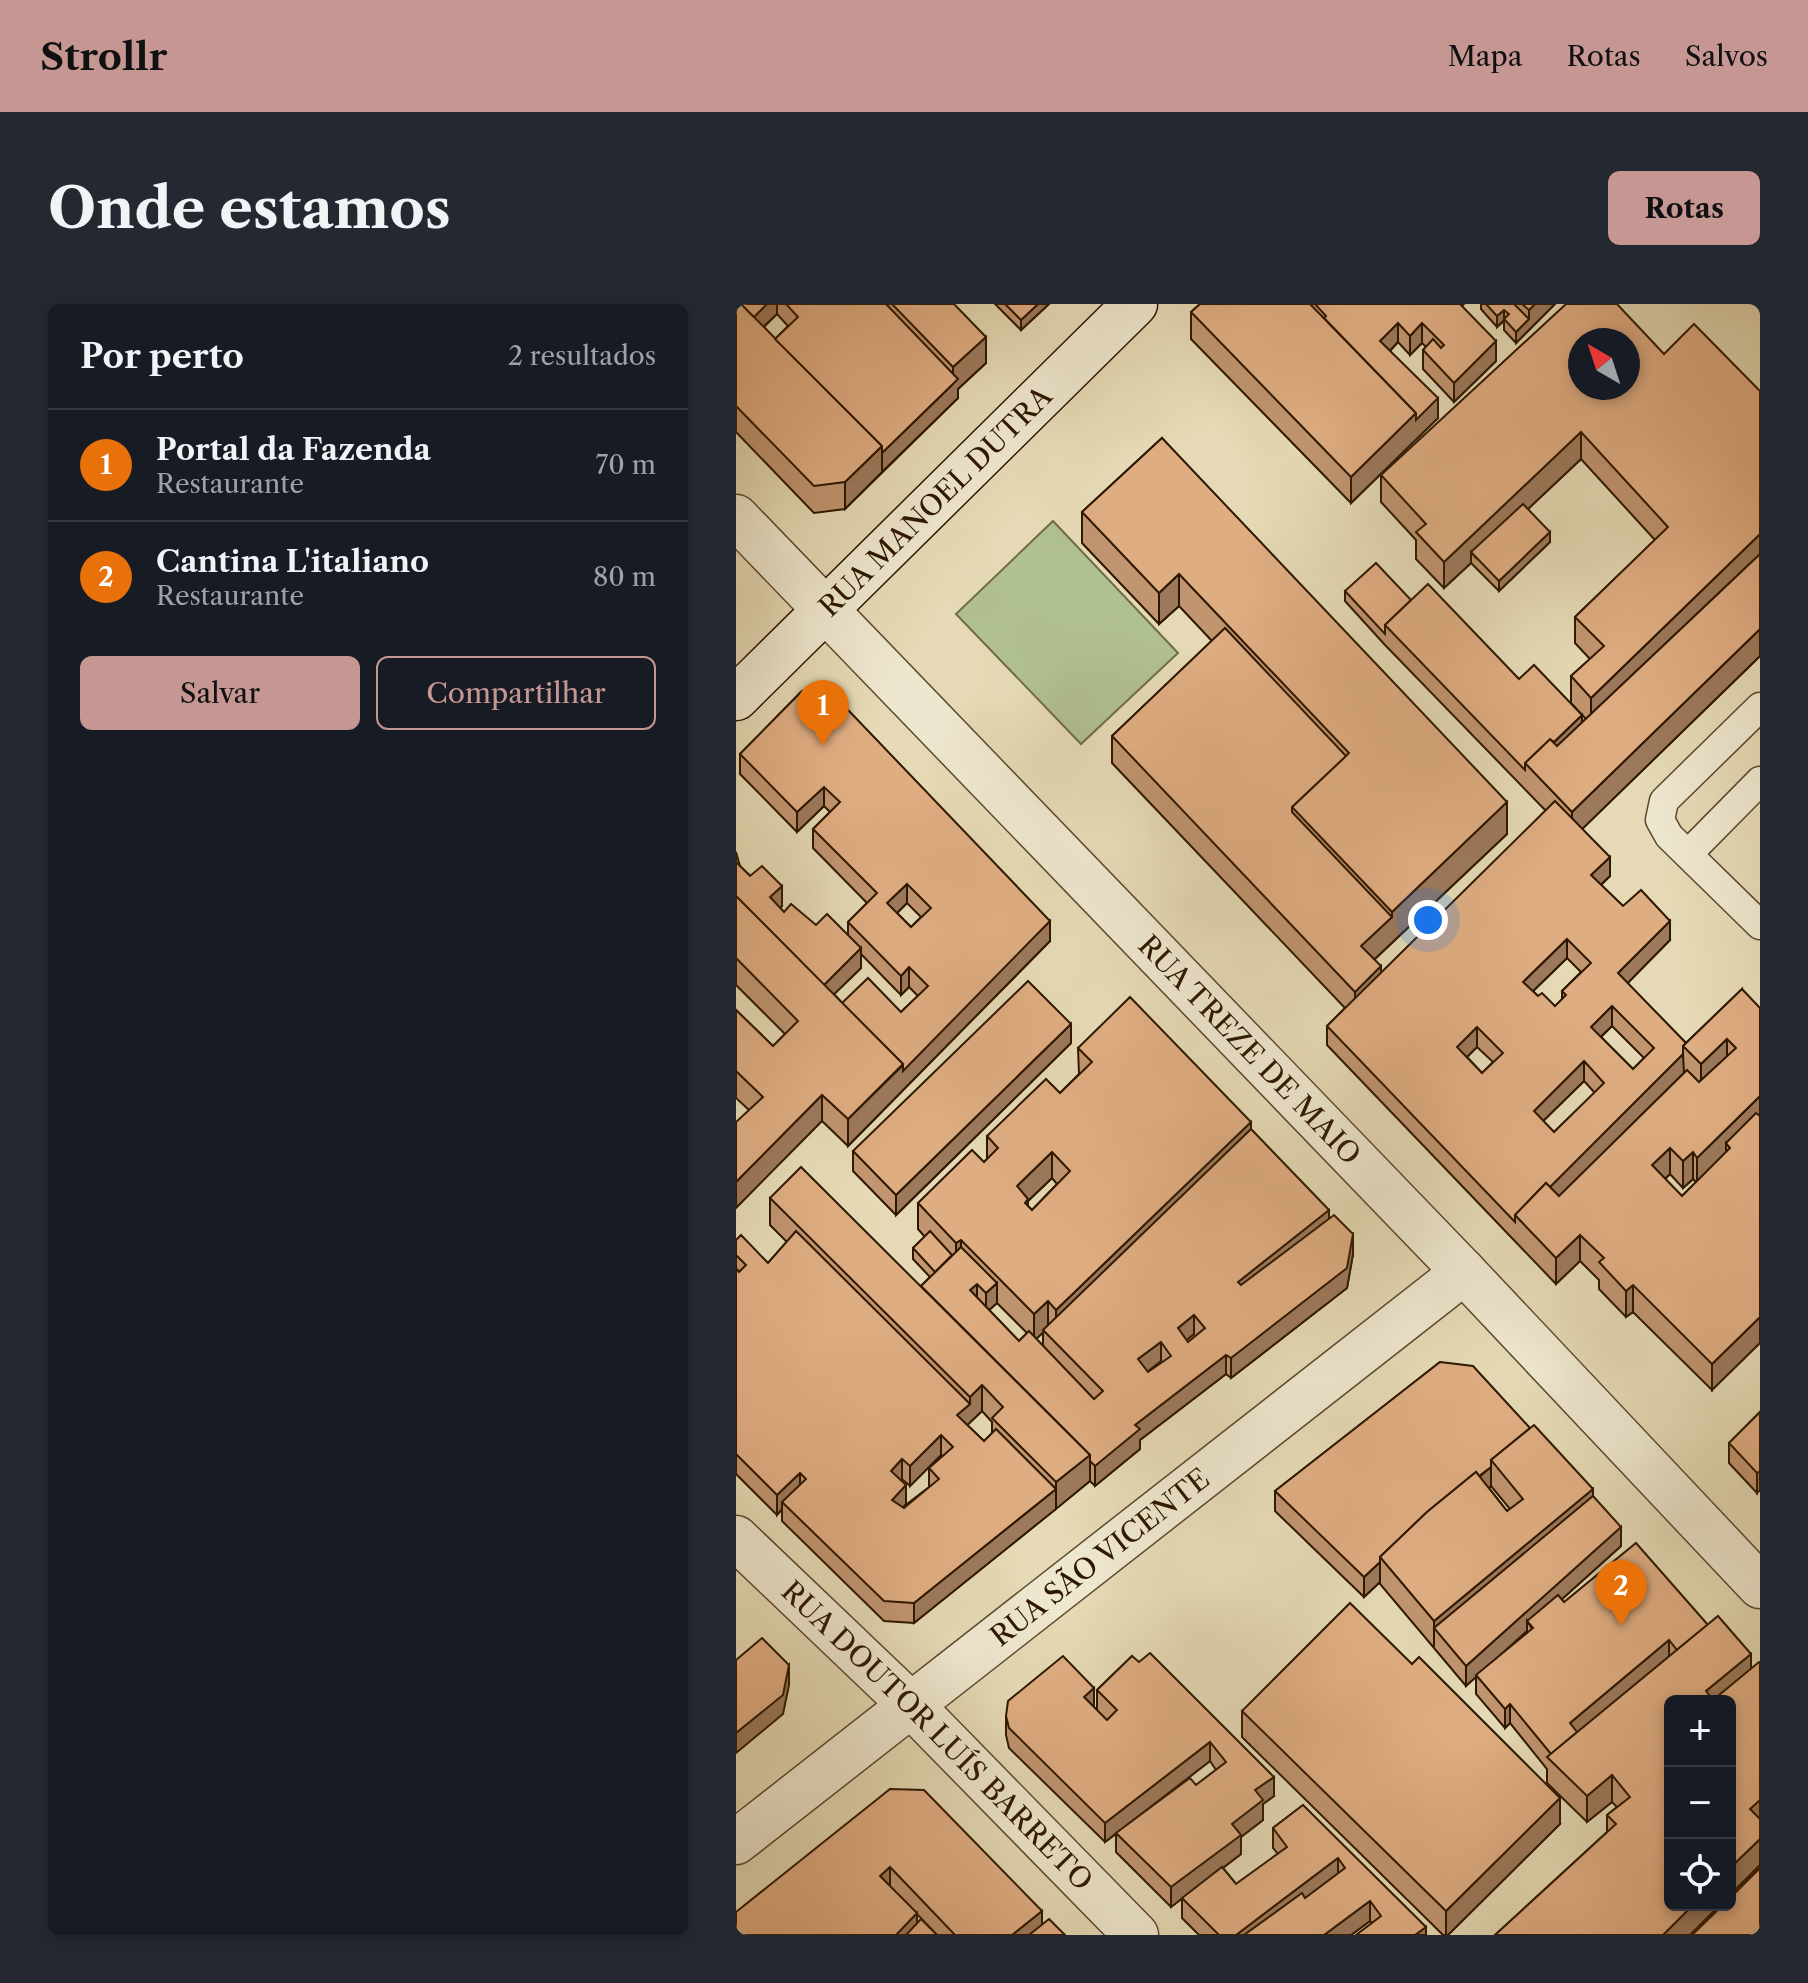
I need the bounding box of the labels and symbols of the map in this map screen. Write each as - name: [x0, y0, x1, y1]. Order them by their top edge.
- north arrow: [1568, 328, 1640, 400]
- street label: RUA MANOEL DUTRA: [812, 378, 1060, 624]
- pin: 1: [797, 680, 849, 746]
- your location: [1408, 900, 1448, 940]
- street label: RUA TREZE DE MAIO: [1131, 928, 1368, 1171]
- street label: RUA SÃO VICENTE: [984, 1461, 1216, 1653]
- pin: 2: [1595, 1560, 1647, 1626]
- street label: RUA DOUTOR LUÍS BARRETO: [775, 1574, 1100, 1897]

